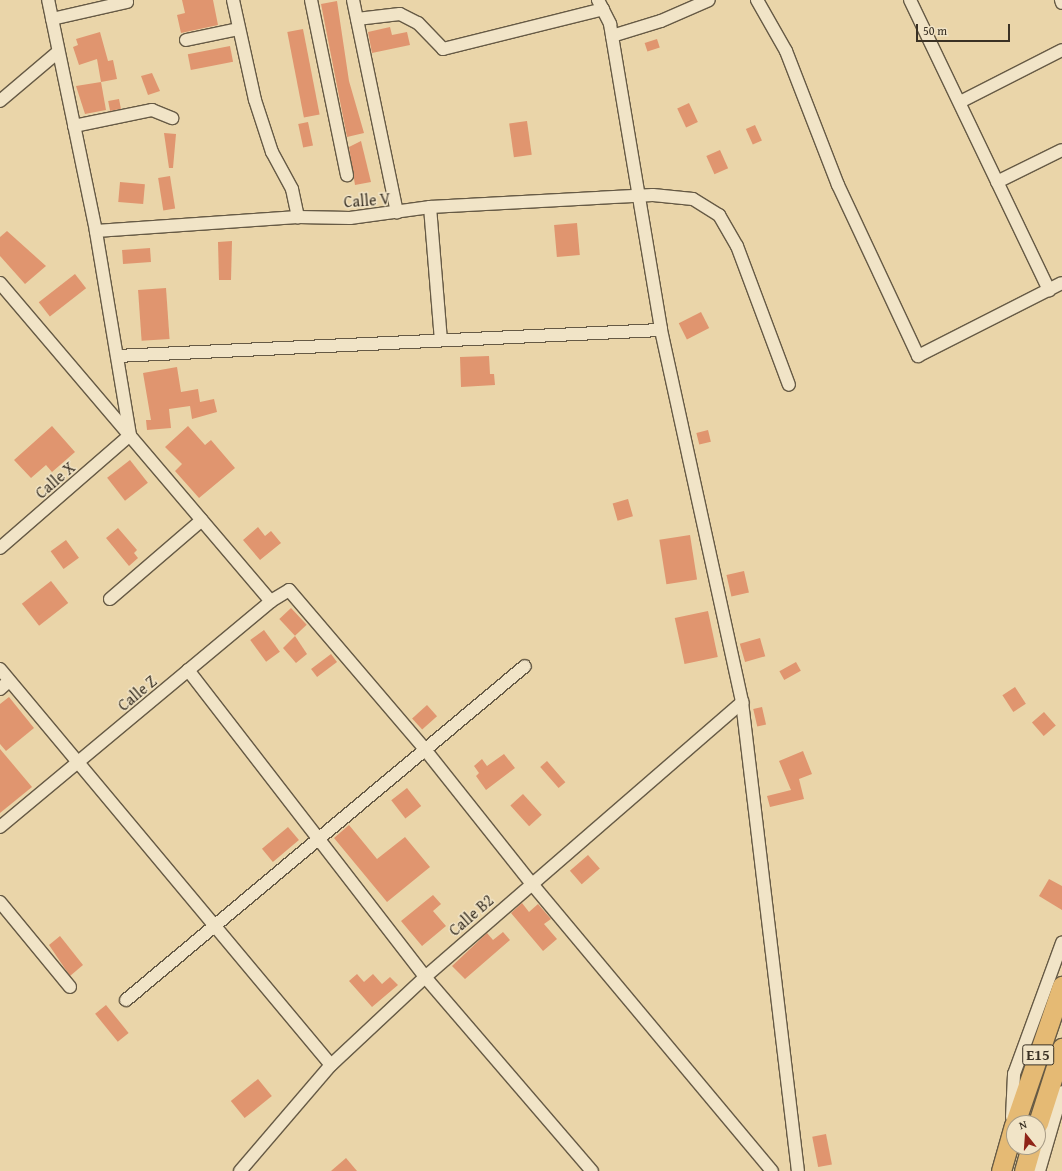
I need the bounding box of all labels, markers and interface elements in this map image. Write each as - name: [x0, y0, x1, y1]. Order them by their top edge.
- scale bar: [918, 16, 1012, 42]
- text: 50 m: [923, 22, 947, 39]
- street label: Calle V: [343, 189, 391, 211]
- street label: Calle X: [31, 458, 79, 502]
- street label: Calle Z: [114, 671, 160, 715]
- street label: Calle B2: [445, 890, 497, 940]
- road number: E15: [1022, 1042, 1054, 1068]
- north arrow: [1006, 1115, 1046, 1155]
- text: N: [1017, 1116, 1029, 1133]

